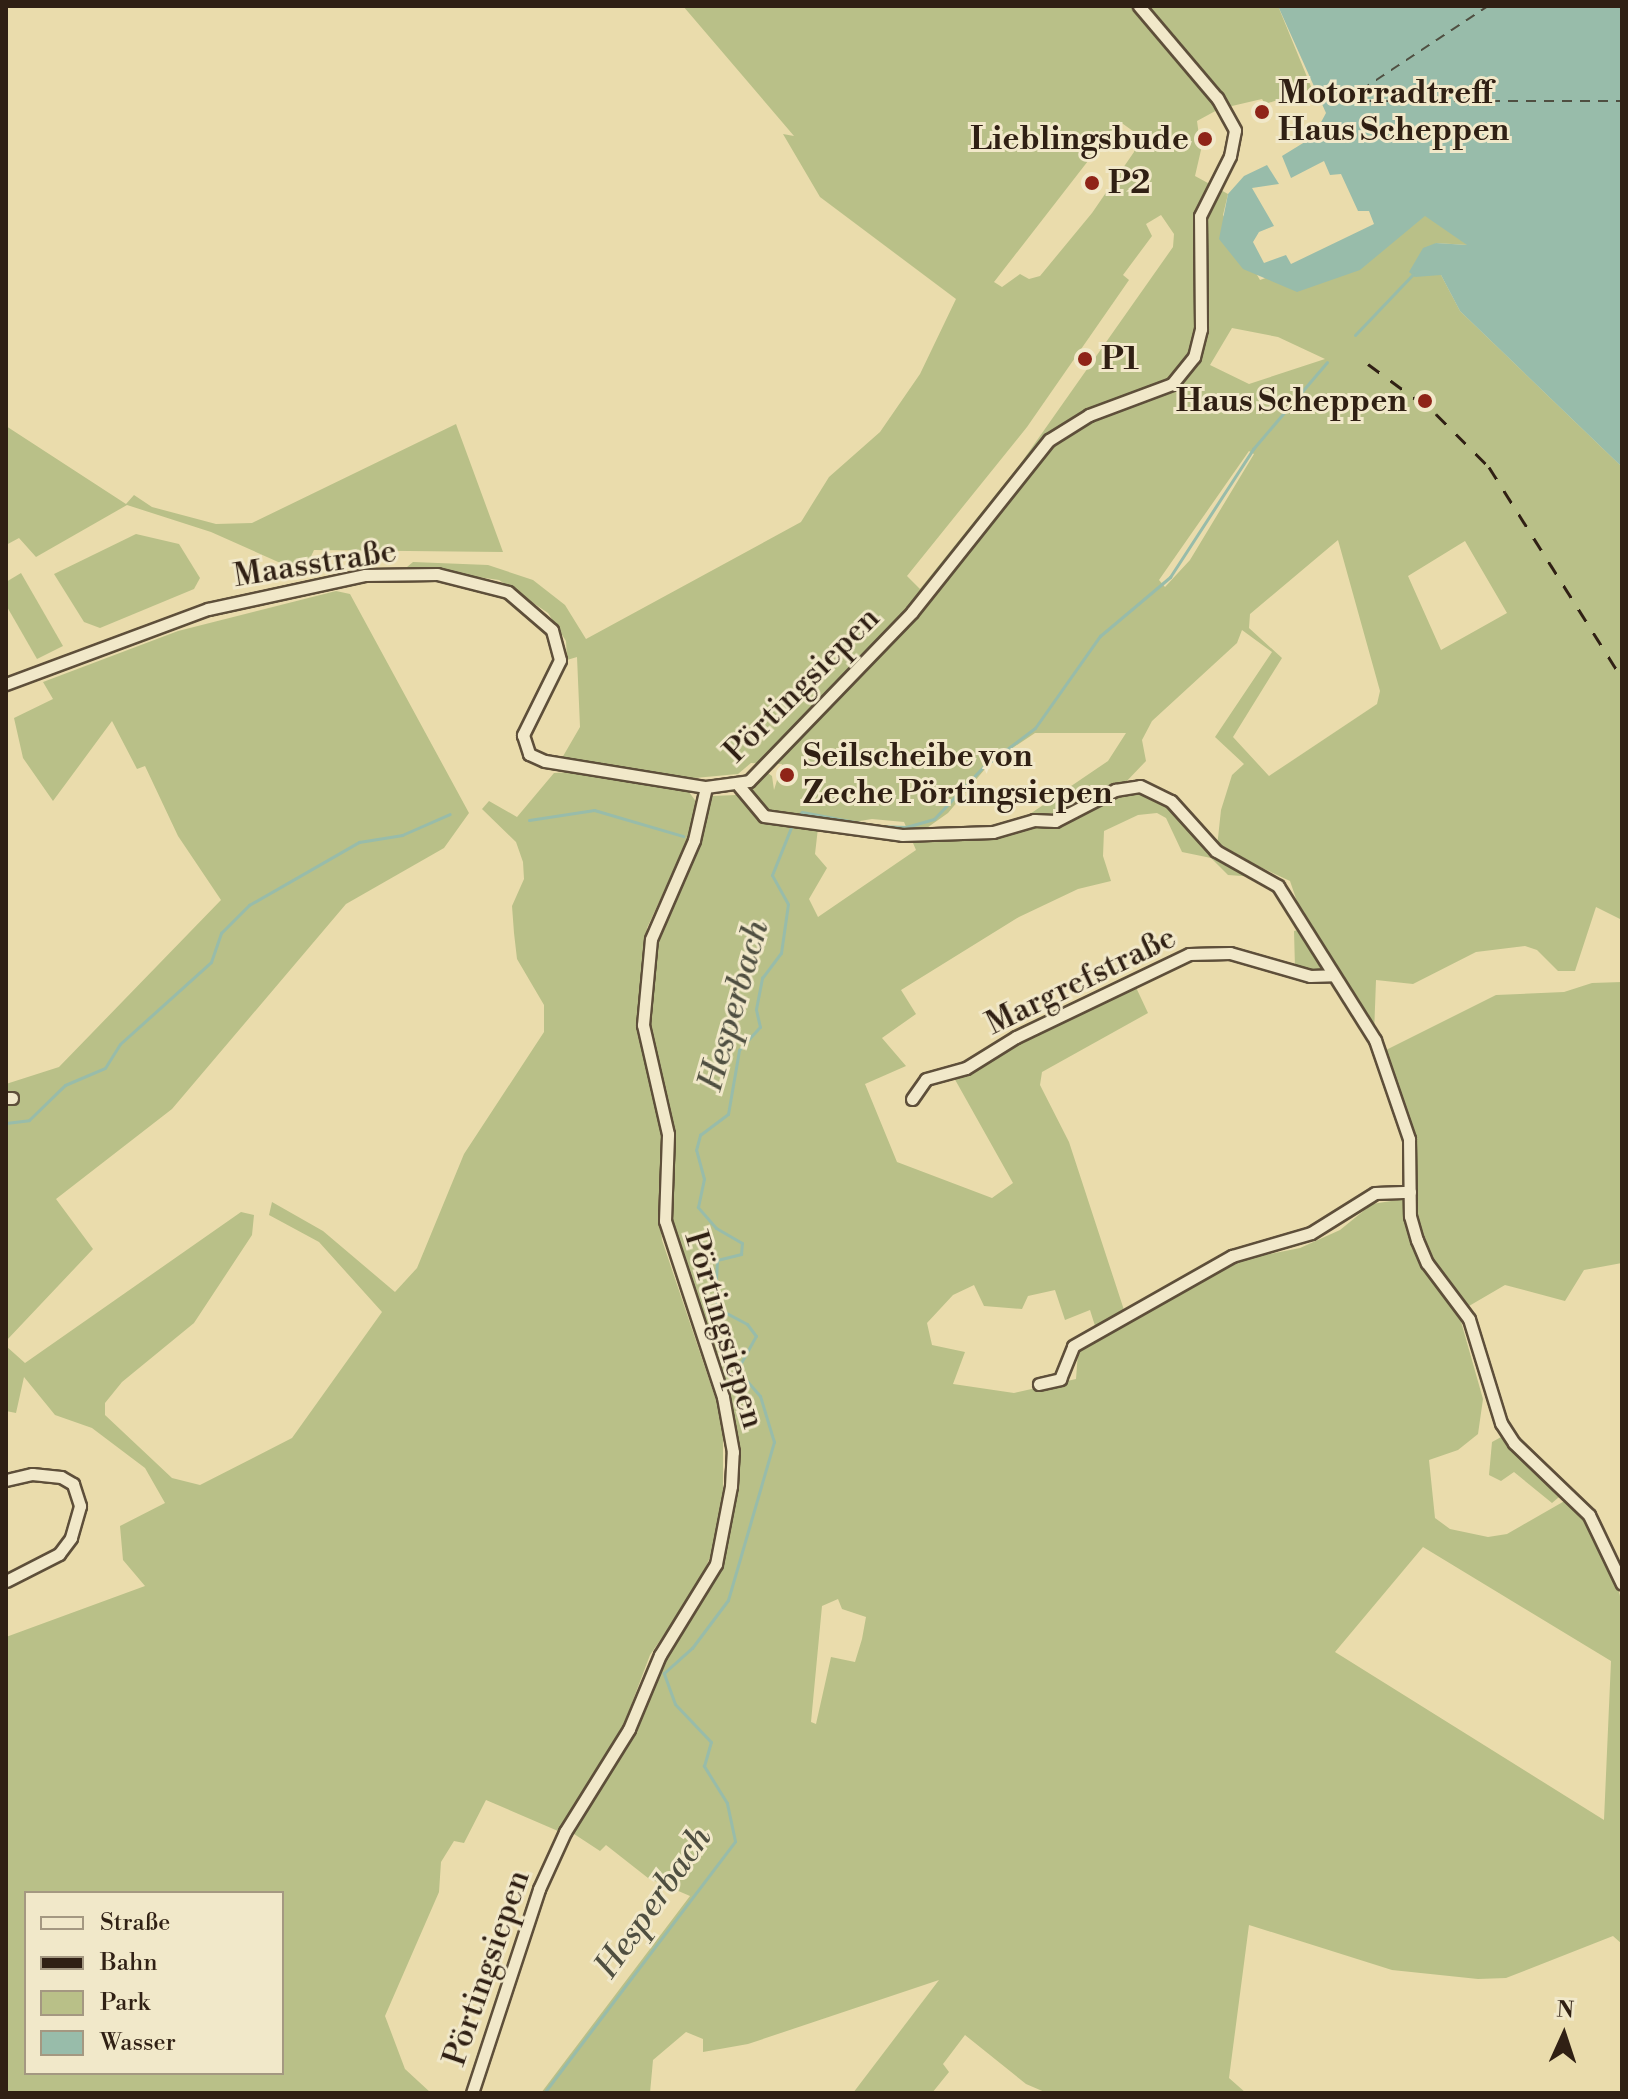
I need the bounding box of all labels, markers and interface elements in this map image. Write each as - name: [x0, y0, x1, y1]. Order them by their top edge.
- place label: Motorradtreff Haus Scheppen: [1278, 75, 1509, 150]
- marker: Motorradtreff Haus Scheppen: [1253, 103, 1271, 121]
- place label: Lieblingsbude: [970, 120, 1189, 158]
- marker: Lieblingsbude: [1196, 130, 1214, 148]
- place label: P2: [1108, 164, 1150, 202]
- marker: P2: [1083, 174, 1101, 192]
- place label: P1: [1101, 340, 1139, 378]
- marker: P1: [1076, 350, 1094, 368]
- place label: Haus Scheppen: [1176, 382, 1407, 420]
- marker: Haus Scheppen: [1414, 390, 1436, 412]
- street label: Maasstraße: [231, 532, 399, 596]
- street label: Pörtingsiepen: [716, 599, 888, 771]
- place label: Seilscheibe von Zeche Pörtingsiepen: [803, 738, 1112, 813]
- marker: Seilscheibe von Zeche Pörtingsiepen: [778, 766, 796, 784]
- water label: Hesperbach: [691, 916, 779, 1096]
- street label: Margrefstraße: [980, 918, 1182, 1044]
- street label: Pörtingsiepen: [676, 1227, 772, 1433]
- water label: Hesperbach: [587, 1819, 721, 1987]
- street label: Pörtingsiepen: [436, 1865, 538, 2071]
- legend: [24, 1891, 284, 2075]
- text: Straße: [100, 1908, 170, 1938]
- text: Bahn: [100, 1948, 158, 1978]
- text: Park: [100, 1988, 150, 2018]
- north arrow: [1524, 1995, 1604, 2075]
- text: N: [1556, 1997, 1575, 2024]
- text: Wasser: [100, 2028, 176, 2058]

